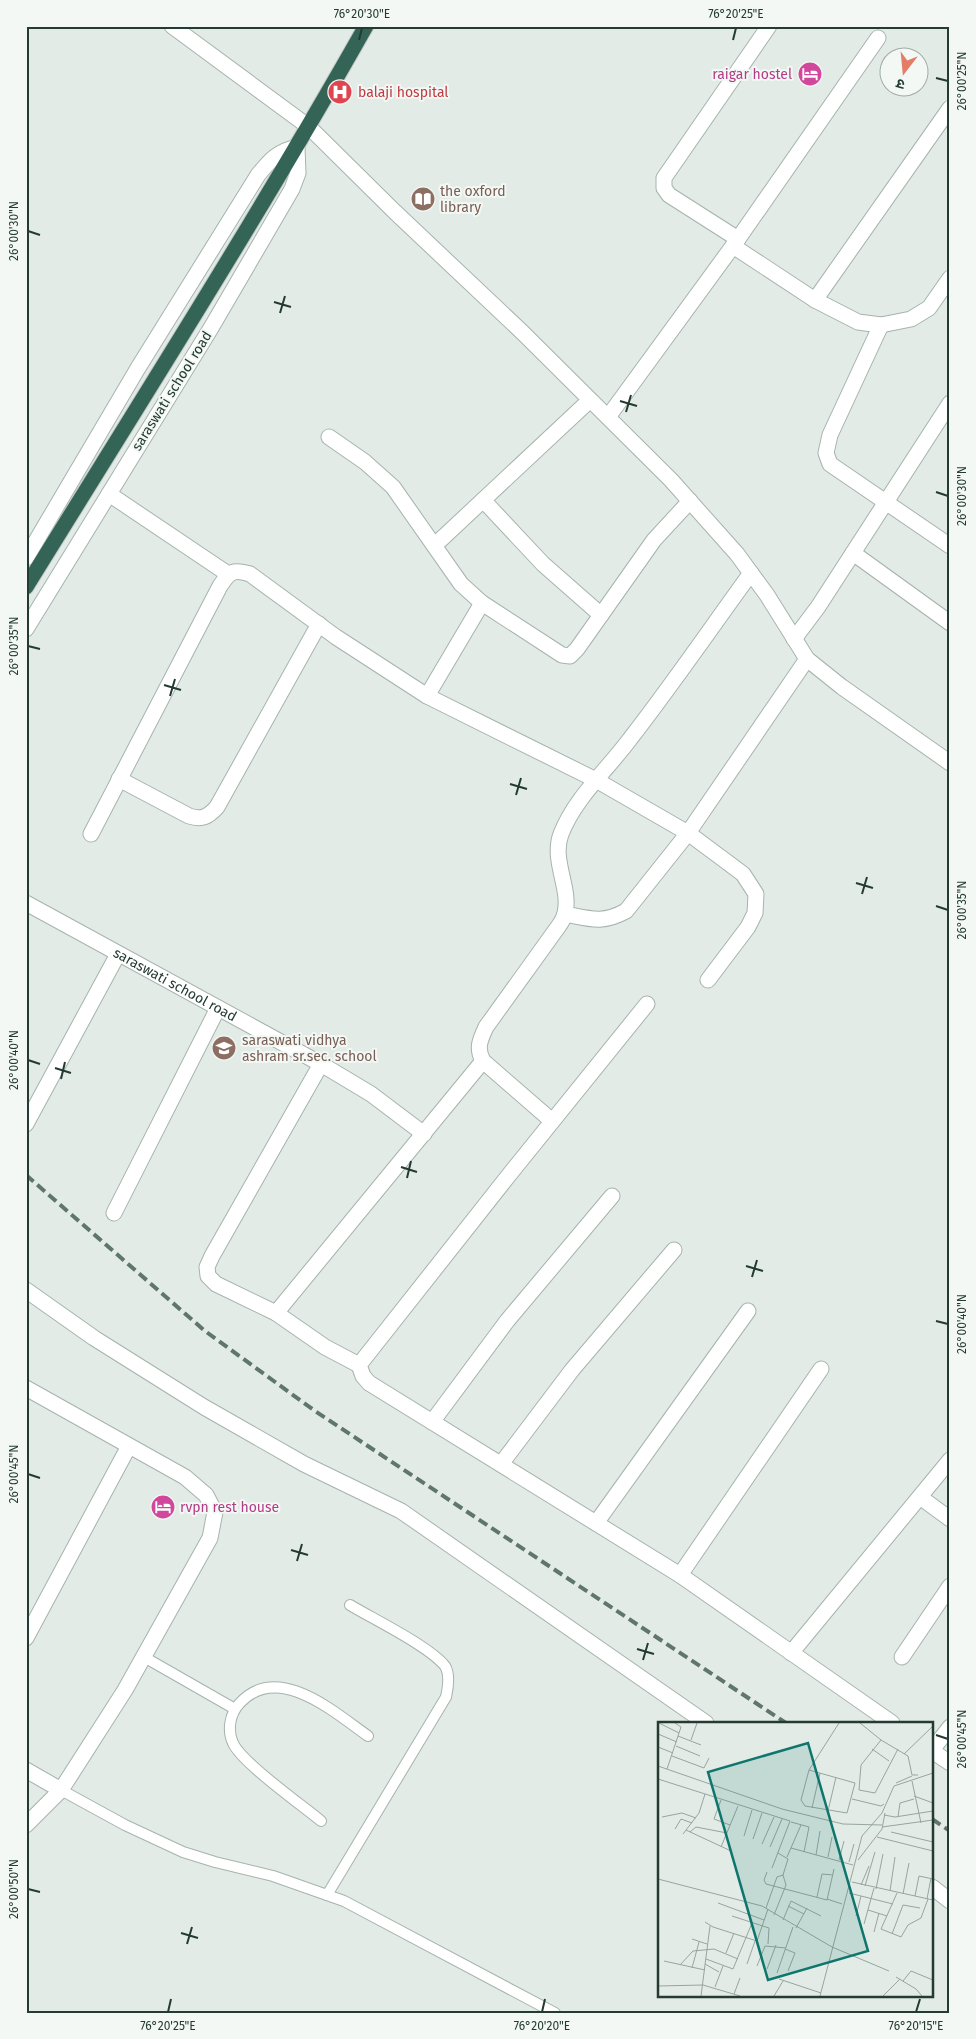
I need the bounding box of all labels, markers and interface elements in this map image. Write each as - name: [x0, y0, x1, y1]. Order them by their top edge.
- text: 76°20'30"E: [334, 7, 390, 21]
- text: 76°20'25"E: [708, 7, 764, 21]
- north arrow: [878, 48, 928, 98]
- text: 26°00'25"N: [955, 52, 969, 110]
- hotel icon: raigar hostel: [797, 61, 823, 87]
- place label: raigar hostel: [712, 66, 792, 83]
- text: उ: [894, 74, 907, 93]
- hospital icon: balaji hospital: [327, 79, 353, 105]
- place label: balaji hospital: [358, 84, 448, 101]
- place label: the oxford library: [440, 183, 506, 216]
- library icon: the oxford library: [410, 186, 436, 212]
- text: 26°00'30"N: [7, 201, 21, 261]
- street label: saraswati school road: [128, 328, 216, 454]
- text: 26°00'30"N: [955, 466, 969, 526]
- text: 26°00'35"N: [7, 616, 21, 676]
- text: 26°00'35"N: [955, 880, 969, 940]
- street label: saraswati school road: [111, 944, 240, 1025]
- text: 26°00'40"N: [7, 1030, 21, 1090]
- place label: saraswati vidhya ashram sr.sec. school: [242, 1032, 377, 1065]
- school or university icon: saraswati vidhya ashram sr.sec. school: [211, 1035, 237, 1061]
- text: 26°00'40"N: [955, 1294, 969, 1354]
- text: 26°00'45"N: [7, 1445, 21, 1503]
- hotel icon: rvpn rest house: [150, 1494, 176, 1520]
- place label: rvpn rest house: [180, 1499, 279, 1516]
- text: 26°00'45"N: [955, 1710, 969, 1768]
- inset map: [658, 1722, 934, 1996]
- text: 26°00'50"N: [7, 1859, 21, 1919]
- text: 76°20'25"E: [140, 2019, 196, 2033]
- text: 76°20'20"E: [514, 2019, 570, 2033]
- text: 76°20'15"E: [889, 2019, 943, 2033]

